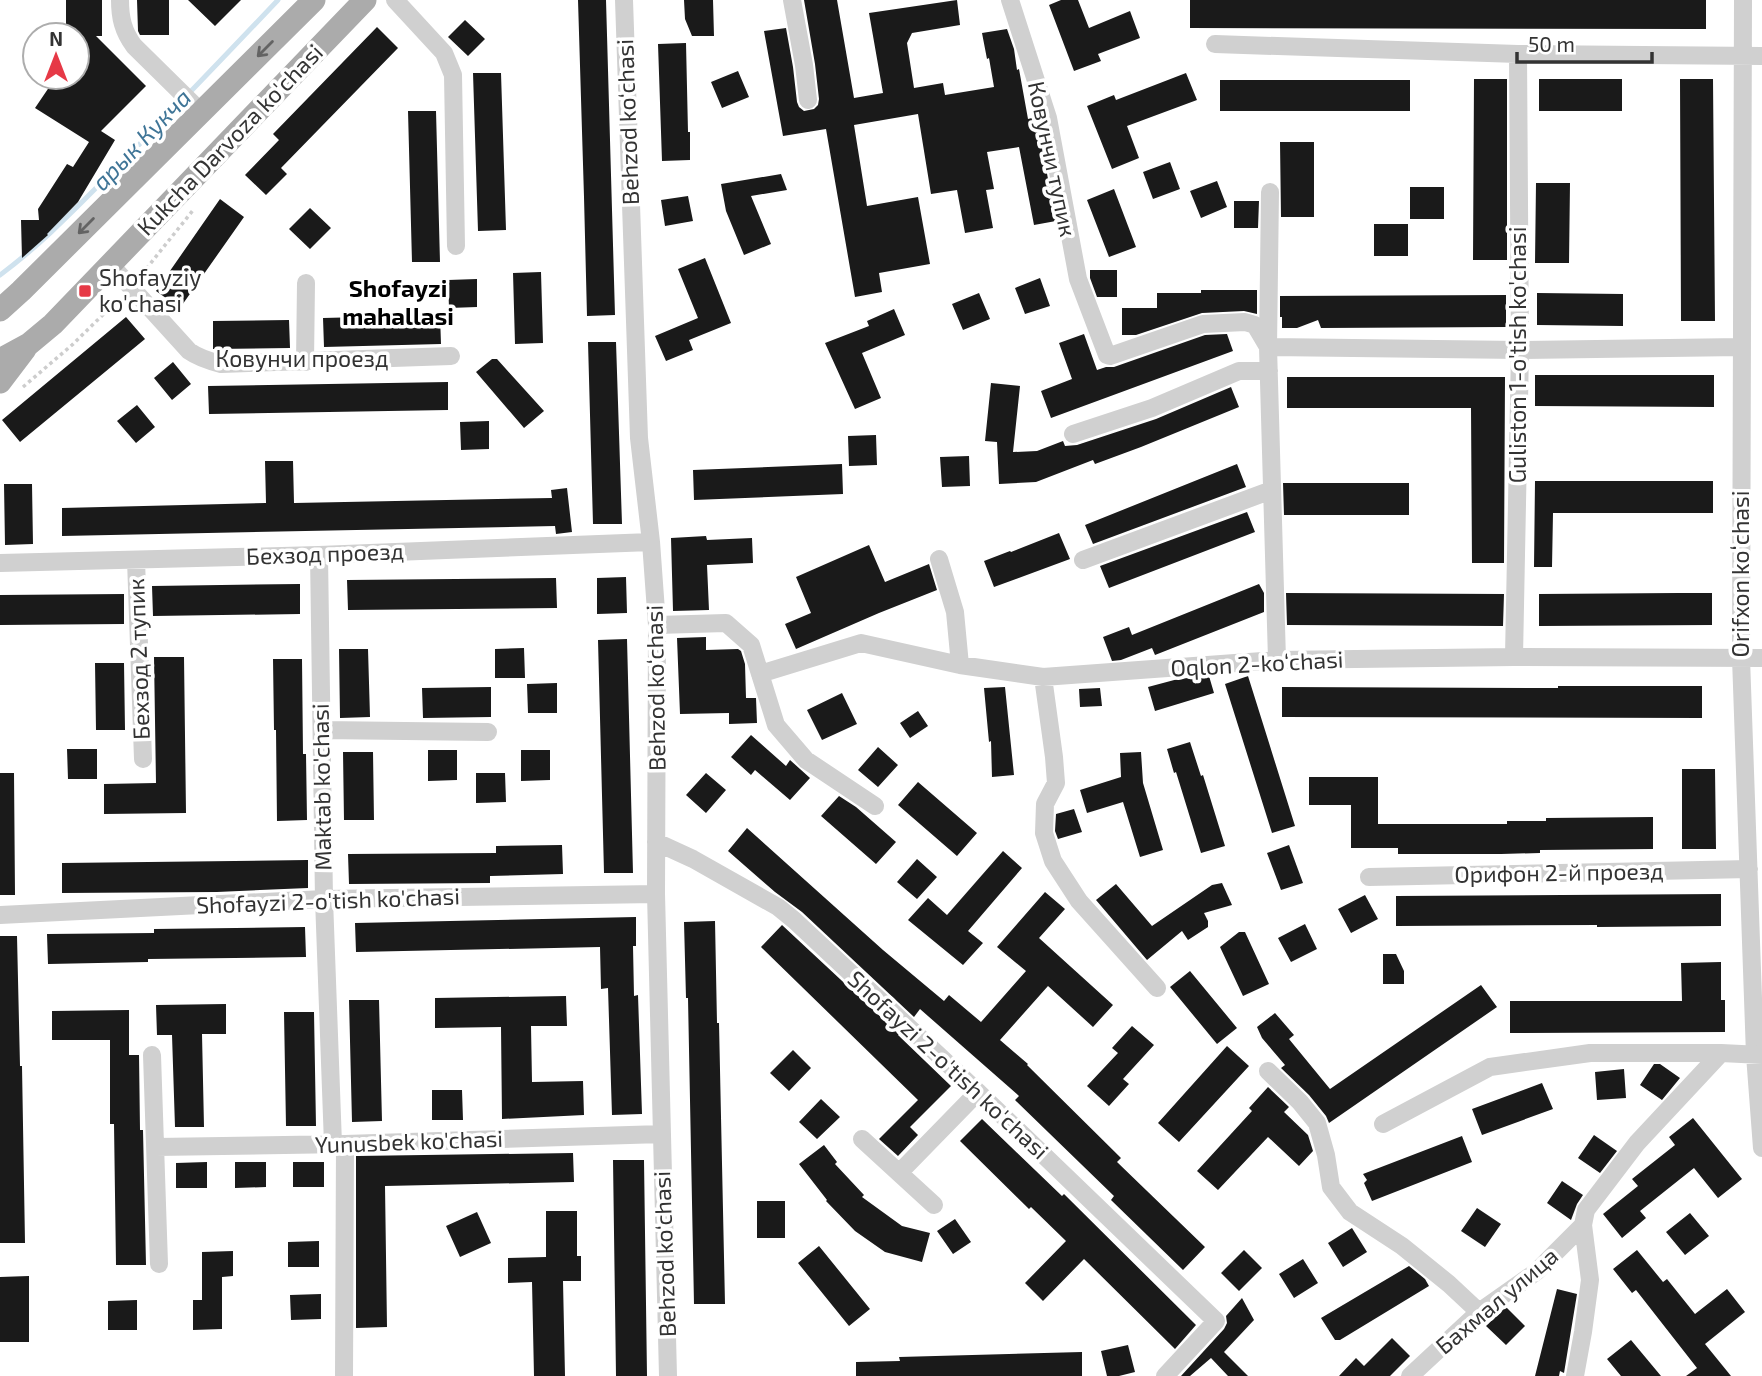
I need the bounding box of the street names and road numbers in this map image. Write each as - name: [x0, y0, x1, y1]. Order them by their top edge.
- street label: Kukcha Darvoza ko'chasi: [131, 38, 328, 241]
- street label: Behzod ko‘chasi: [610, 39, 644, 205]
- street label: Ковунчи тупик: [1022, 78, 1083, 239]
- street label: Guliston 1-o'tish ko'chasi: [1503, 227, 1531, 483]
- street label: Ковунчи проезд: [216, 344, 388, 373]
- street label: Orifxon koʻchasi: [1726, 491, 1754, 657]
- street label: Бехзод проезд: [246, 536, 404, 570]
- street label: Бехзод 2 тупик: [121, 578, 156, 740]
- street label: Behzod ko‘chasi: [640, 605, 670, 771]
- street label: Oqlon 2-ko‘chasi: [1170, 644, 1344, 682]
- street label: Maktab ko'chasi: [306, 703, 336, 871]
- street label: Орифон 2-й проезд: [1454, 856, 1664, 888]
- street label: Shofayzi 2-o'tish ko'chasi: [196, 881, 460, 919]
- street label: Shofayzi 2-o'tish ko'chasi: [843, 964, 1055, 1164]
- street label: Yunusbek ko'chasi: [314, 1124, 503, 1158]
- street label: Behzod ko‘chasi: [647, 1171, 681, 1337]
- street label: Бахмал улица: [1430, 1241, 1564, 1360]

